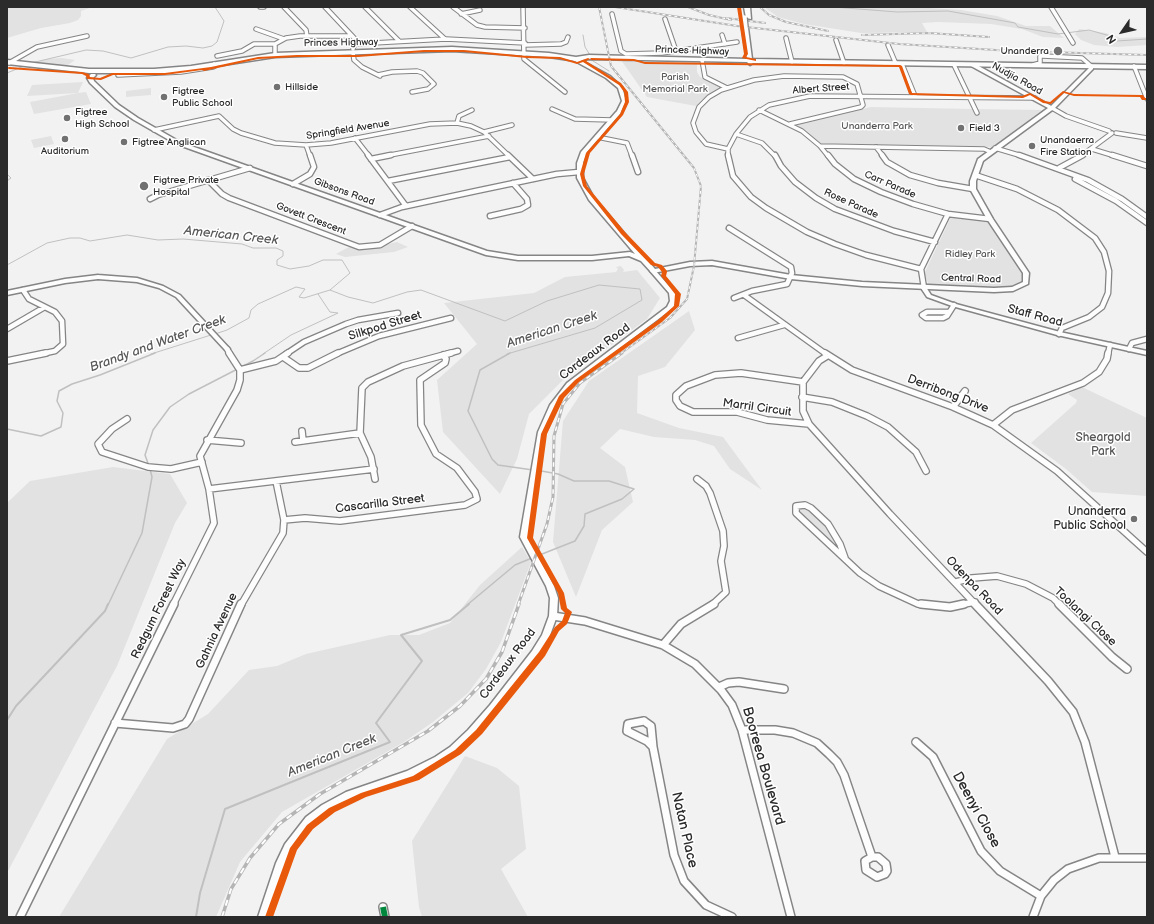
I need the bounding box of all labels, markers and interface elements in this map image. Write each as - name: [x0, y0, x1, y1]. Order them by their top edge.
- north arrow: [1102, 12, 1142, 52]
- text: N: [1104, 32, 1119, 46]
- street label: Princes Highway: [304, 36, 378, 50]
- street label: Princes Highway: [655, 44, 729, 58]
- place label: Unanderra: [1000, 45, 1049, 57]
- marker: Unanderra: [1052, 45, 1064, 57]
- street label: Nudjia Road: [990, 60, 1044, 98]
- park label: Parish Memorial Park: [642, 71, 708, 94]
- place label: Hillside: [285, 81, 318, 93]
- street label: Albert Street: [792, 81, 850, 97]
- marker: Hillside: [272, 82, 282, 92]
- place label: Figtree Public School: [172, 85, 233, 108]
- marker: Figtree Public School: [159, 92, 169, 102]
- place label: Figtree High School: [75, 106, 129, 130]
- marker: Figtree High School: [62, 113, 72, 123]
- street label: Springfield Avenue: [306, 117, 390, 143]
- park label: Unanderra Park: [841, 120, 913, 132]
- place label: Field 3: [969, 122, 1000, 134]
- marker: Field 3: [956, 123, 966, 133]
- marker: Auditorium: [60, 134, 70, 144]
- place label: Unandaerra Fire Station: [1040, 134, 1094, 158]
- place label: Figtree Anglican: [132, 136, 206, 148]
- marker: Figtree Anglican: [119, 137, 129, 147]
- marker: Unandaerra Fire Station: [1027, 141, 1037, 151]
- place label: Auditorium: [41, 145, 89, 157]
- street label: Carr Parade: [862, 169, 918, 201]
- place label: Figtree Private Hospital: [153, 174, 219, 198]
- street label: Gibsons Road: [312, 175, 376, 209]
- marker: Figtree Private Hospital: [138, 180, 150, 192]
- street label: Rose Parade: [822, 187, 880, 221]
- street label: Govett Crescent: [274, 200, 348, 238]
- water label: American Creek: [183, 223, 279, 249]
- park label: Ridley Park: [945, 248, 995, 260]
- street label: Central Road: [941, 272, 1001, 286]
- street label: Staff Road: [1006, 302, 1064, 330]
- street label: Silkpod Street: [347, 308, 423, 344]
- water label: American Creek: [505, 308, 599, 352]
- water label: Brandy and Water Creek: [88, 312, 228, 376]
- street label: Cordeaux Road: [557, 321, 633, 383]
- street label: Derribong Drive: [905, 372, 991, 416]
- street label: Marril Circuit: [722, 396, 792, 420]
- park label: Sheargold Park: [1075, 431, 1131, 459]
- street label: Cascarilla Street: [335, 491, 425, 517]
- place label: Unanderra Public School: [1053, 505, 1126, 533]
- marker: Unanderra Public School: [1129, 514, 1139, 524]
- street label: Odenpa Road: [943, 554, 1005, 618]
- street label: Redgum Forest Way: [129, 557, 189, 661]
- street label: Toolangi Close: [1051, 585, 1119, 649]
- street label: Gahnia Avenue: [193, 591, 241, 671]
- street label: Cordeaux Road: [477, 626, 539, 702]
- street label: Booreea Boulevard: [738, 705, 788, 827]
- water label: American Creek: [285, 731, 379, 781]
- street label: Deenyi Close: [948, 769, 1004, 851]
- street label: Natan Place: [667, 790, 701, 870]

